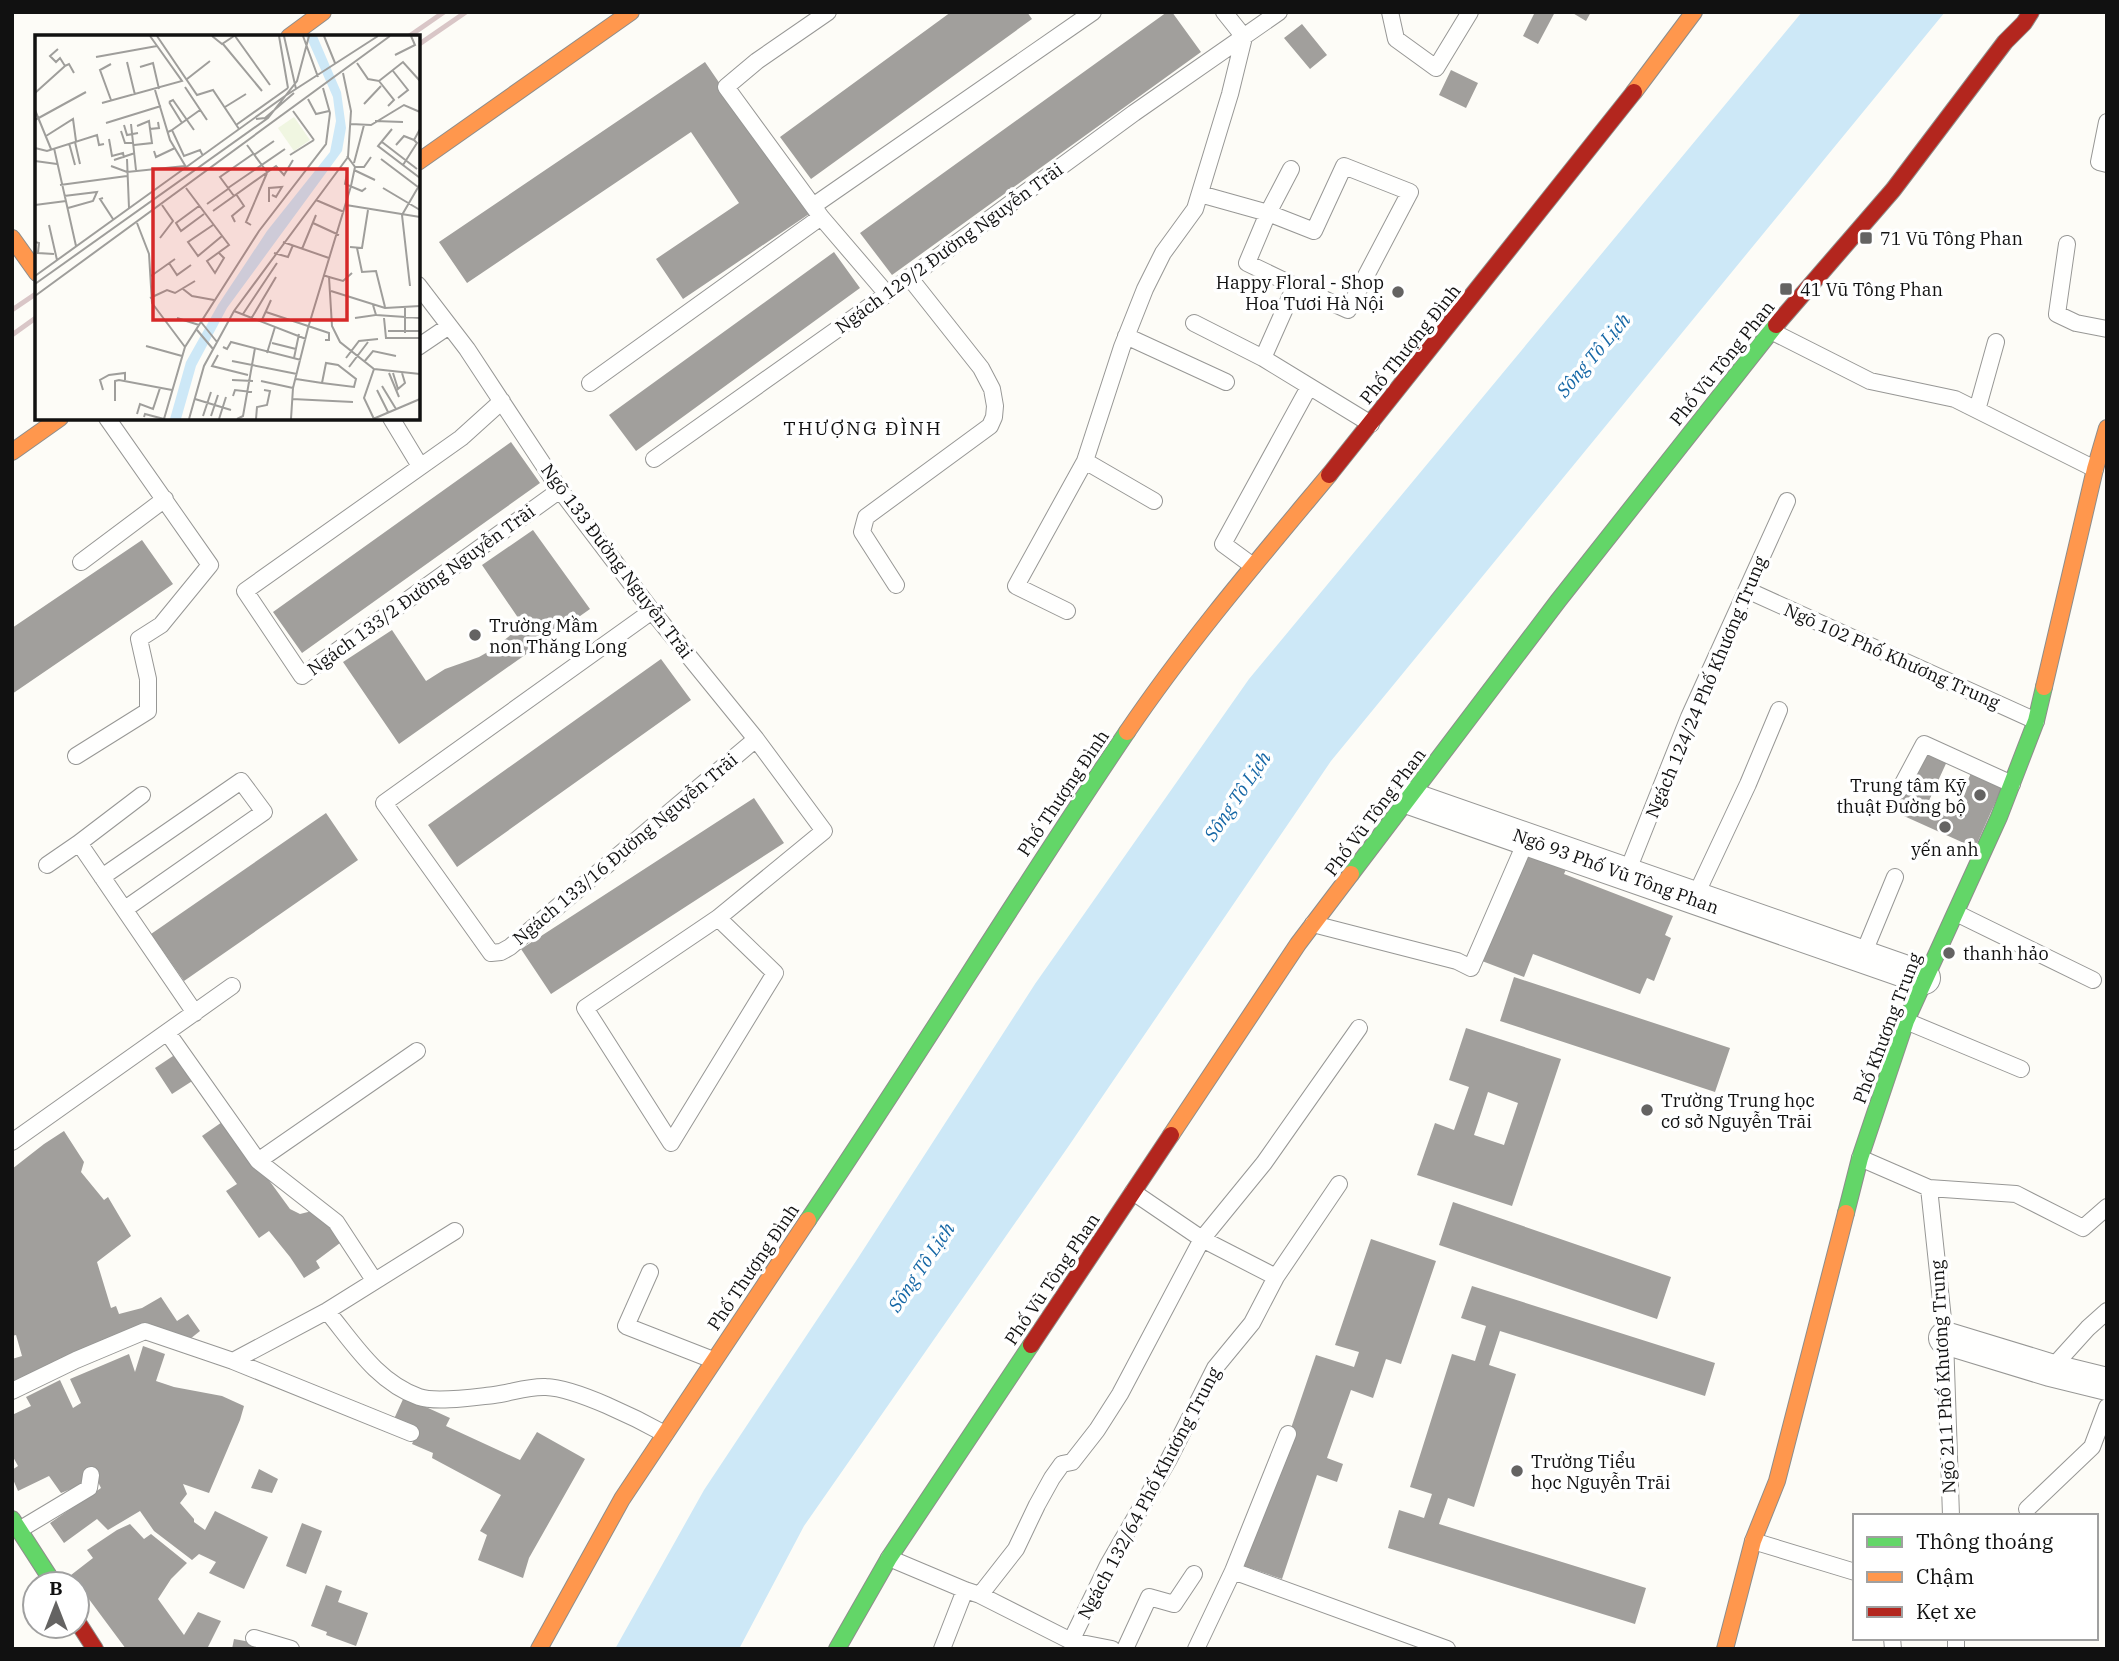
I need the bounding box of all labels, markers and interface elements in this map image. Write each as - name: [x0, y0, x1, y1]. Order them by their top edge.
- inset map: [35, 35, 420, 420]
- street label: Ngách 129/2 Đường Nguyễn Trãi: [831, 157, 1068, 338]
- place label: 71 Vũ Tông Phan: [1880, 227, 2023, 250]
- marker: 71 Vũ Tông Phan: [1858, 230, 1874, 246]
- place label: Happy Floral - Shop Hoa Tươi Hà Nội: [1216, 271, 1384, 315]
- place label: 41 Vũ Tông Phan: [1800, 278, 1943, 301]
- street label: Phố Thượng Đình: [1355, 279, 1465, 409]
- marker: 41 Vũ Tông Phan: [1778, 281, 1794, 297]
- marker: Happy Floral - Shop Hoa Tươi Hà Nội: [1390, 284, 1406, 300]
- street label: Phố Vũ Tông Phan: [1665, 296, 1779, 430]
- water label: Sông Tô Lịch: [1550, 308, 1636, 403]
- district label: THƯỢNG ĐÌNH: [783, 416, 943, 440]
- street label: Ngõ 133 Đường Nguyễn Trãi: [536, 459, 698, 663]
- street label: Ngách 133/2 Đường Nguyễn Trãi: [303, 499, 540, 680]
- street label: Ngách 124/24 Phố Khương Trung: [1640, 552, 1772, 822]
- street label: Ngõ 102 Phố Khương Trung: [1780, 598, 2004, 714]
- place label: Trường Mầm non Thăng Long: [489, 614, 627, 658]
- marker: Trường Mầm non Thăng Long: [467, 627, 483, 643]
- street label: Phố Thượng Đình: [1012, 725, 1114, 861]
- street label: Phố Vũ Tông Phan: [1319, 744, 1431, 880]
- water label: Sông Tô Lịch: [1198, 746, 1276, 846]
- street label: Ngách 133/16 Đường Nguyễn Trãi: [508, 748, 742, 950]
- place label: Trung tâm Kỹ thuật Đường bộ: [1837, 774, 1966, 818]
- marker: Trung tâm Kỹ thuật Đường bộ: [1972, 787, 1988, 803]
- marker: yến anh: [1937, 819, 1953, 835]
- street label: Ngõ 93 Phố Vũ Tông Phan: [1510, 823, 1722, 919]
- place label: yến anh: [1911, 838, 1979, 861]
- place label: thanh hảo: [1963, 942, 2049, 965]
- marker: thanh hảo: [1941, 945, 1957, 961]
- street label: Phố Khương Trung: [1848, 949, 1926, 1107]
- place label: Trường Trung học cơ sở Nguyễn Trãi: [1661, 1089, 1815, 1133]
- marker: Trường Trung học cơ sở Nguyễn Trãi: [1639, 1102, 1655, 1118]
- street label: Phố Thượng Đình: [702, 1199, 804, 1335]
- street label: Phố Vũ Tông Phan: [999, 1209, 1105, 1349]
- water label: Sông Tô Lịch: [882, 1217, 960, 1317]
- street label: Ngõ 211 Phố Khương Trung: [1925, 1259, 1961, 1494]
- street label: Ngách 132/64 Phố Khương Trung: [1073, 1363, 1226, 1623]
- place label: Trường Tiểu học Nguyễn Trãi: [1531, 1450, 1671, 1494]
- marker: Trường Tiểu học Nguyễn Trãi: [1509, 1463, 1525, 1479]
- legend: [1853, 1514, 2098, 1640]
- text: Thông thoáng: [1916, 1527, 2054, 1555]
- text: Chậm: [1916, 1562, 1974, 1590]
- north arrow: [21, 1570, 91, 1640]
- text: B: [49, 1576, 63, 1600]
- text: Kẹt xe: [1916, 1597, 1977, 1625]

